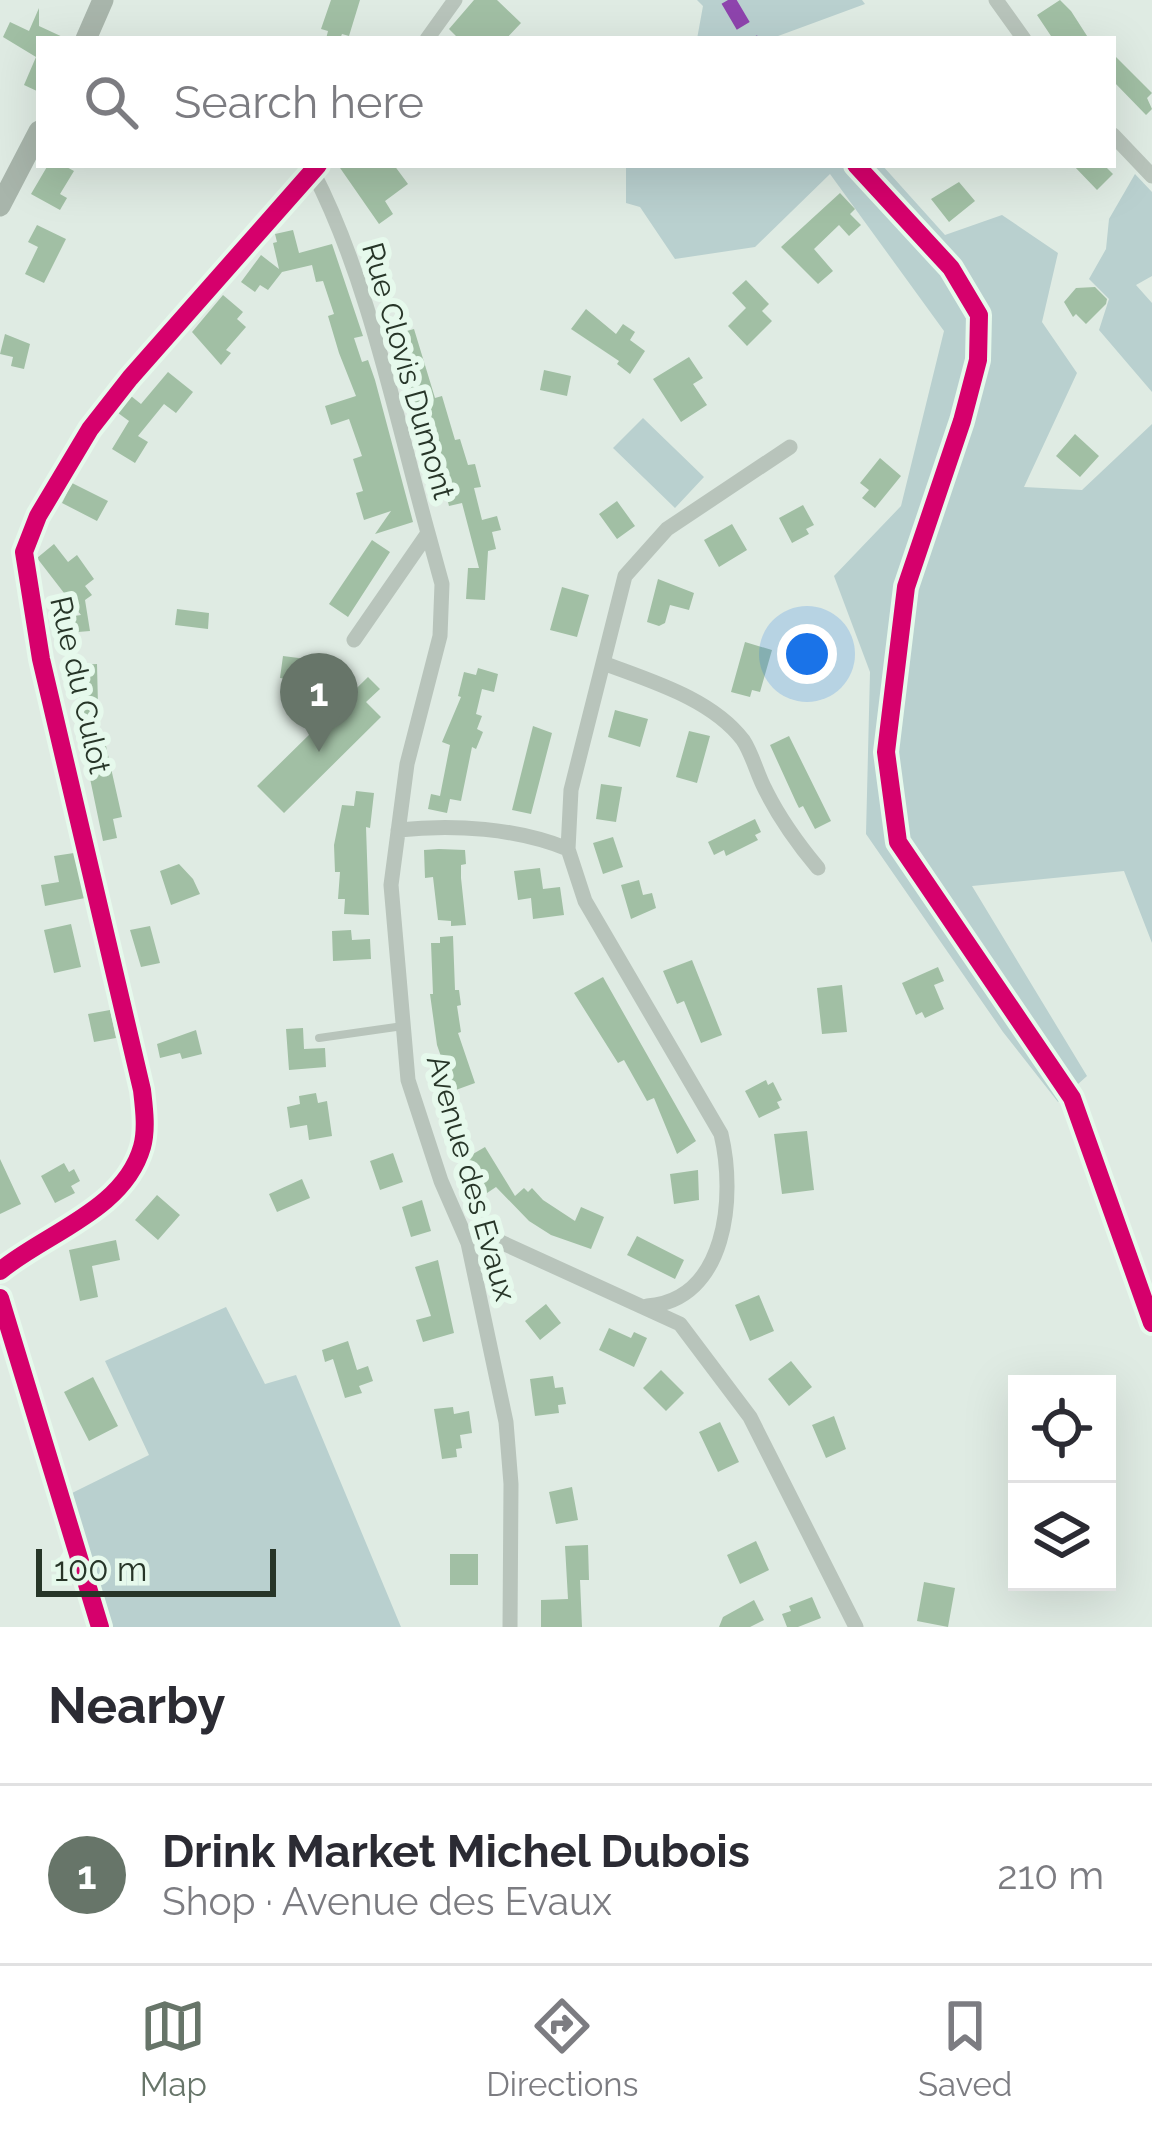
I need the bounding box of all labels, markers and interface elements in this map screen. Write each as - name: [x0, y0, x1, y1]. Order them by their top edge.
- search box: [36, 36, 1116, 168]
- icon: search: [78, 69, 144, 135]
- text: Search here: [174, 76, 424, 129]
- street label: Rue Clovis Dumont: [355, 239, 462, 503]
- street label: Rue du Culot: [43, 593, 118, 777]
- your location: [777, 624, 837, 684]
- pin: 1: [280, 653, 358, 752]
- street label: Avenue des Evaux: [420, 1051, 523, 1305]
- map controls: [1008, 1375, 1116, 1591]
- button: locate: [1008, 1375, 1116, 1483]
- button: layers: [1008, 1483, 1116, 1591]
- scale bar: [36, 1543, 276, 1596]
- text: 100 m: [54, 1550, 147, 1589]
- text: Nearby: [48, 1675, 225, 1735]
- text: Drink Market Michel Dubois: [162, 1825, 750, 1878]
- text: 1: [77, 1852, 97, 1898]
- text: 210 m: [997, 1852, 1104, 1898]
- text: Shop · Avenue des Evaux: [162, 1878, 612, 1924]
- tab: Map: [140, 1993, 207, 2104]
- tab: Directions: [486, 1993, 639, 2104]
- tab: Saved: [918, 1993, 1012, 2104]

